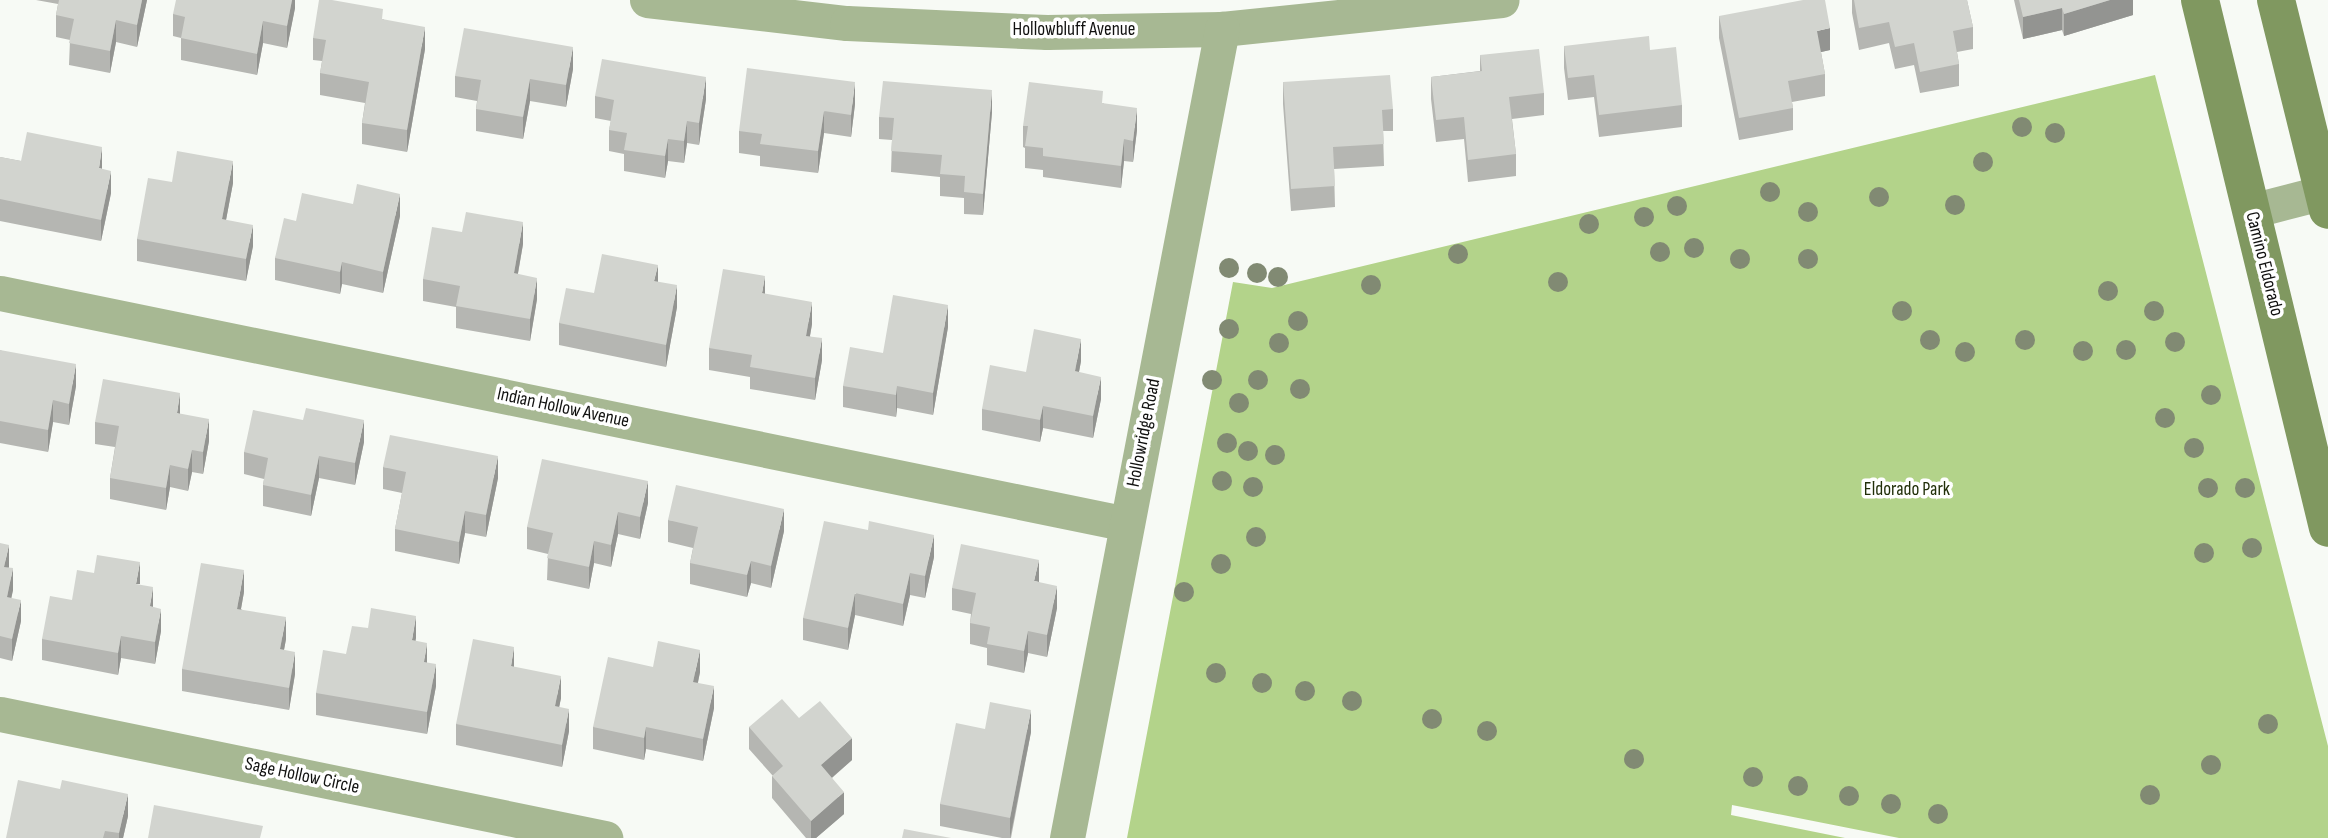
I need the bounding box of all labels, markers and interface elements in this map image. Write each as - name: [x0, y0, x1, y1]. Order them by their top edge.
- street label: Hollowbluff Avenue: [1013, 19, 1135, 41]
- street label: Camino Eldorado: [2240, 210, 2288, 318]
- street label: Hollowridge Road: [1122, 377, 1166, 489]
- street label: Indian Hollow Avenue: [495, 383, 631, 433]
- park label: Eldorado Park: [1864, 479, 1950, 501]
- street label: Sage Hollow Circle: [243, 753, 361, 799]

